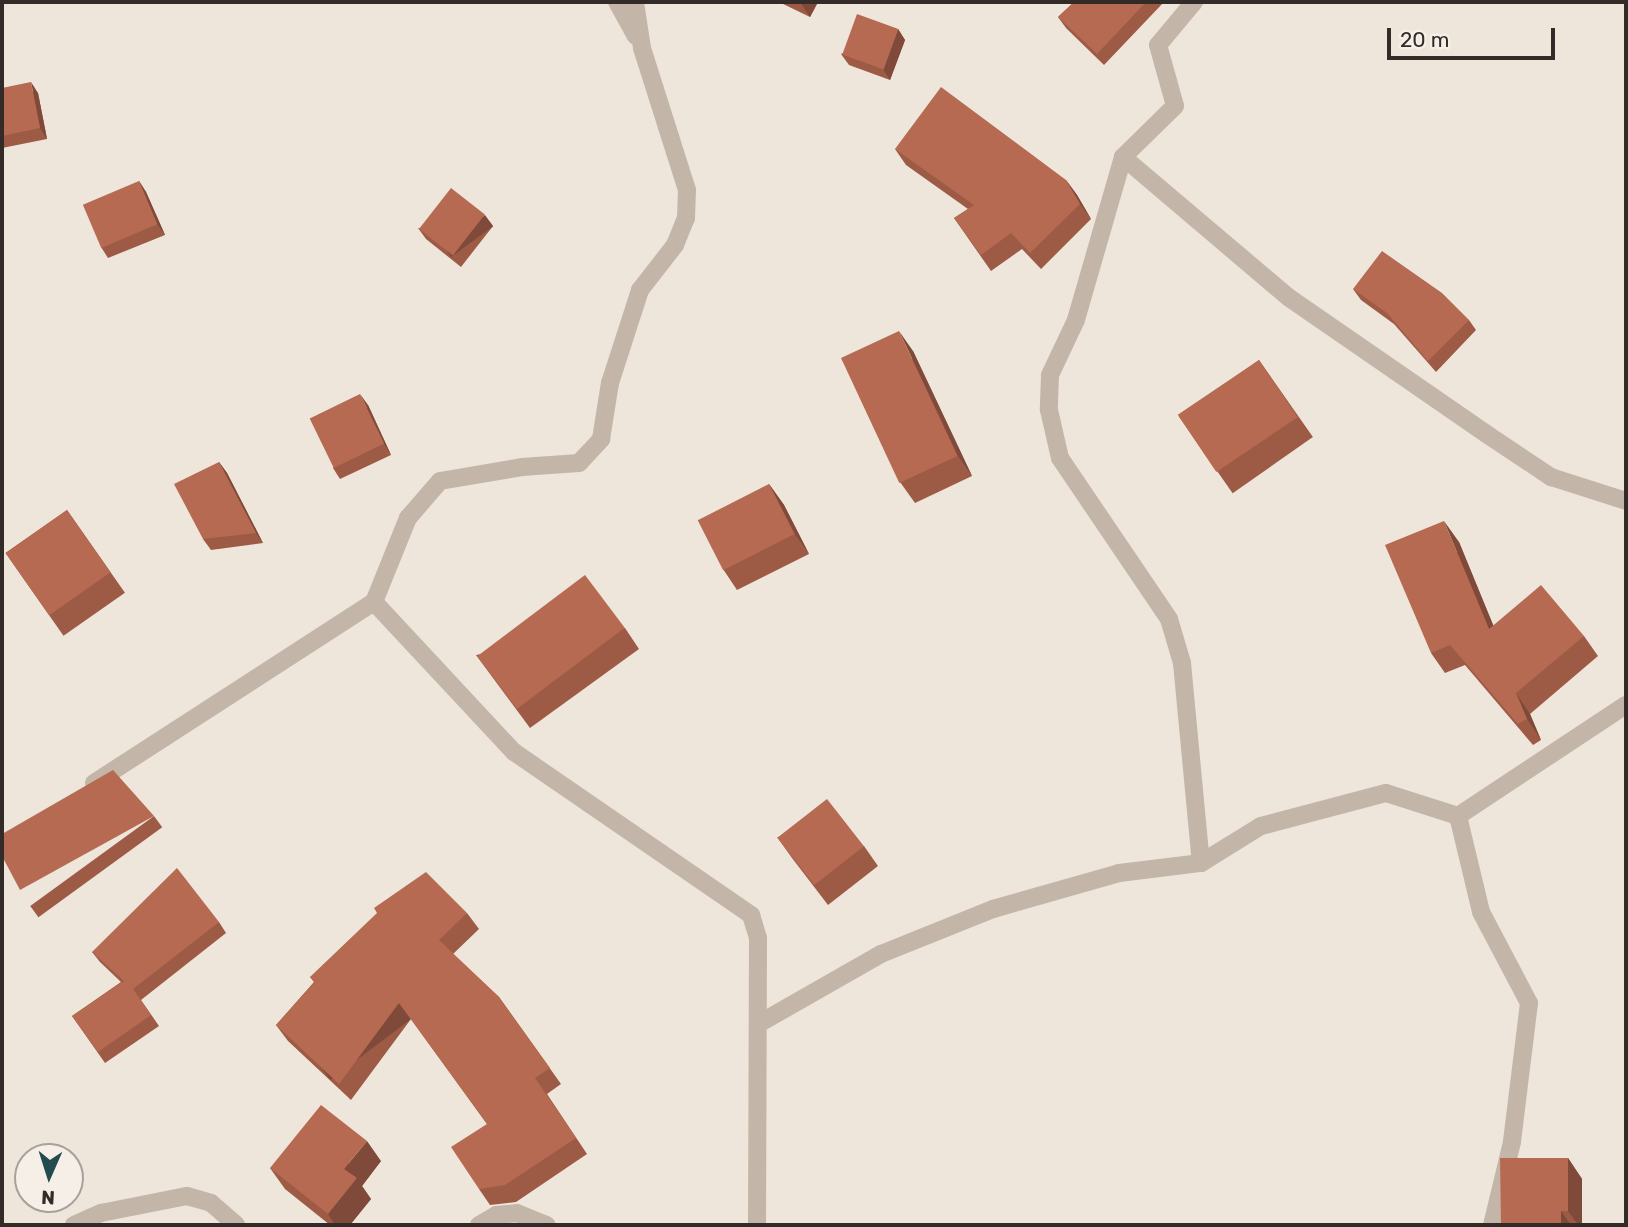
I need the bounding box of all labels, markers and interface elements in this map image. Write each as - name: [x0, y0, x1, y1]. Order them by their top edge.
- scale bar: [1390, 14, 1558, 58]
- text: 20 m: [1400, 27, 1449, 52]
- north arrow: [14, 1143, 84, 1213]
- text: N: [41, 1186, 55, 1209]

